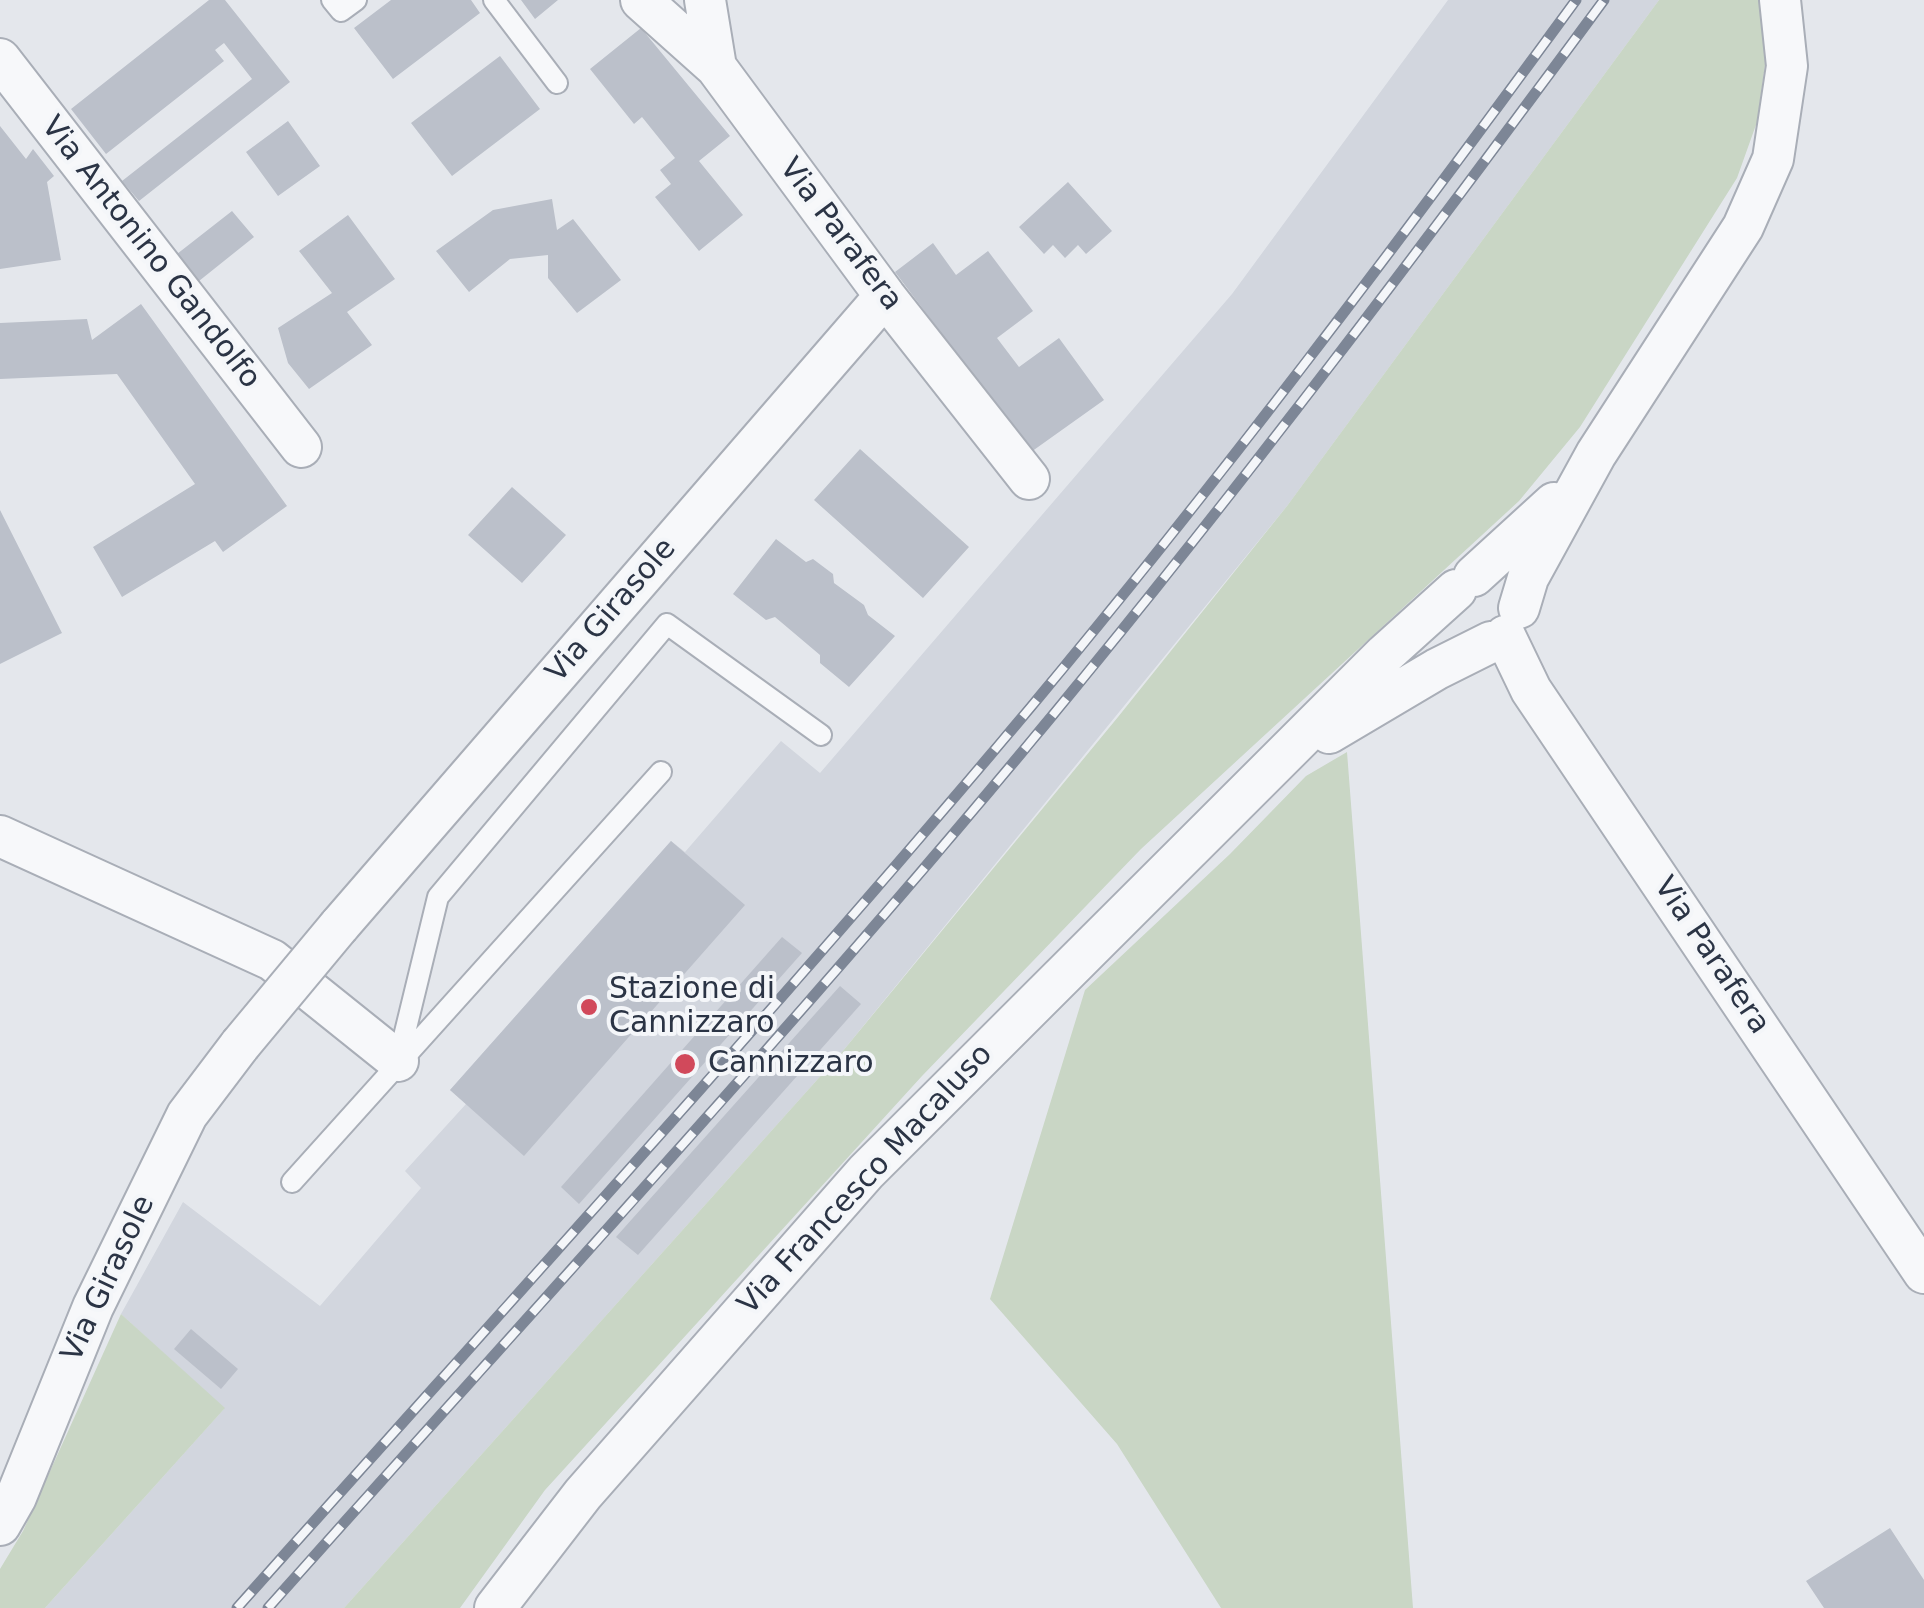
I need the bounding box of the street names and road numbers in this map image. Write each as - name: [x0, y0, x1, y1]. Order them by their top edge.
- street label: Via Antonino Gandolfo: [33, 110, 267, 396]
- street label: Via Parafera: [771, 152, 909, 318]
- street label: Via Girasole: [540, 532, 684, 690]
- street label: Via Parafera: [1645, 871, 1777, 1041]
- street label: Via Francesco Macaluso: [731, 1037, 1001, 1323]
- street label: Via Girasole: [55, 1190, 163, 1368]

